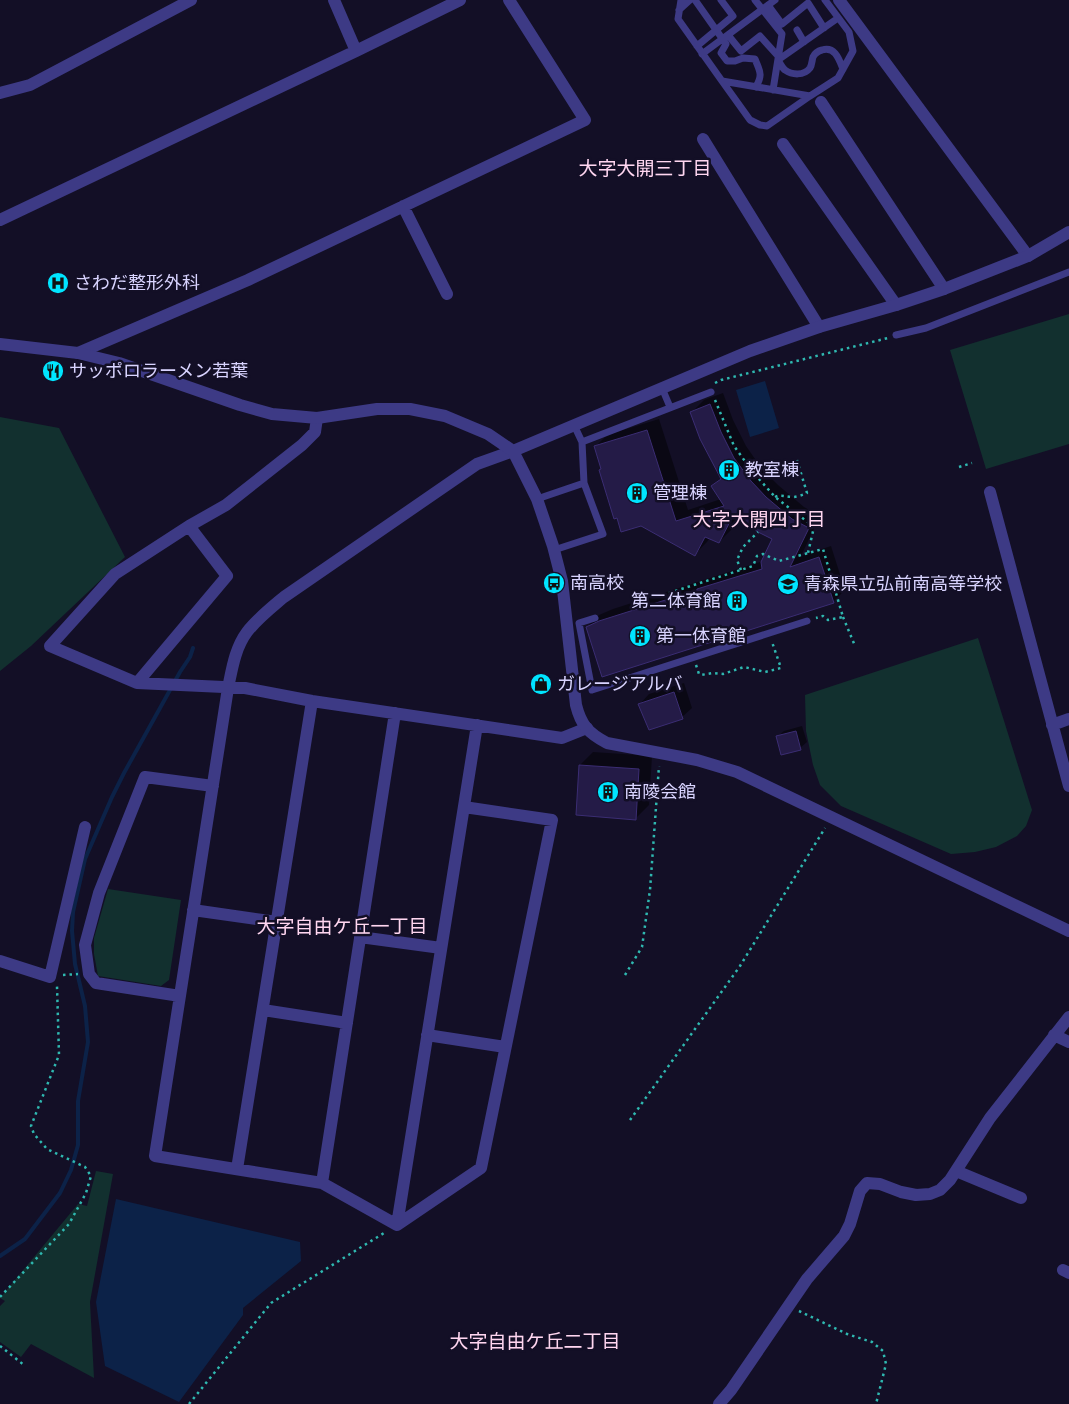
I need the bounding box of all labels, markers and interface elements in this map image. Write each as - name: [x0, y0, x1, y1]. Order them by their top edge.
- district label: 大字大開三丁目: [578, 158, 712, 179]
- hospital icon: さわだ整形外科: [46, 271, 70, 295]
- place label: さわだ整形外科: [74, 273, 200, 293]
- restaurant icon: サッポロラーメン若葉: [41, 359, 65, 383]
- place label: サッポロラーメン若葉: [69, 361, 248, 381]
- building icon: 教室棟: [717, 458, 741, 482]
- place label: 教室棟: [745, 460, 799, 480]
- building icon: 管理棟: [625, 481, 649, 505]
- place label: 管理棟: [653, 483, 707, 503]
- district label: 大字大開四丁目: [692, 509, 826, 530]
- bus stop icon: 南高校: [542, 571, 566, 595]
- school or university icon: 青森県立弘前南高等学校: [776, 572, 800, 596]
- place label: 南高校: [570, 573, 624, 593]
- place label: 青森県立弘前南高等学校: [804, 574, 1002, 594]
- building icon: 第二体育館: [725, 589, 749, 613]
- place label: 第二体育館: [631, 591, 721, 611]
- building icon: 第一体育館: [628, 624, 652, 648]
- place label: 第一体育館: [656, 626, 746, 646]
- shop icon: ガレージアルバ: [529, 672, 553, 696]
- place label: ガレージアルバ: [557, 674, 682, 694]
- building icon: 南陵会館: [596, 780, 620, 804]
- place label: 南陵会館: [624, 782, 696, 802]
- district label: 大字自由ケ丘一丁目: [256, 916, 428, 937]
- district label: 大字自由ケ丘二丁目: [449, 1331, 621, 1352]

